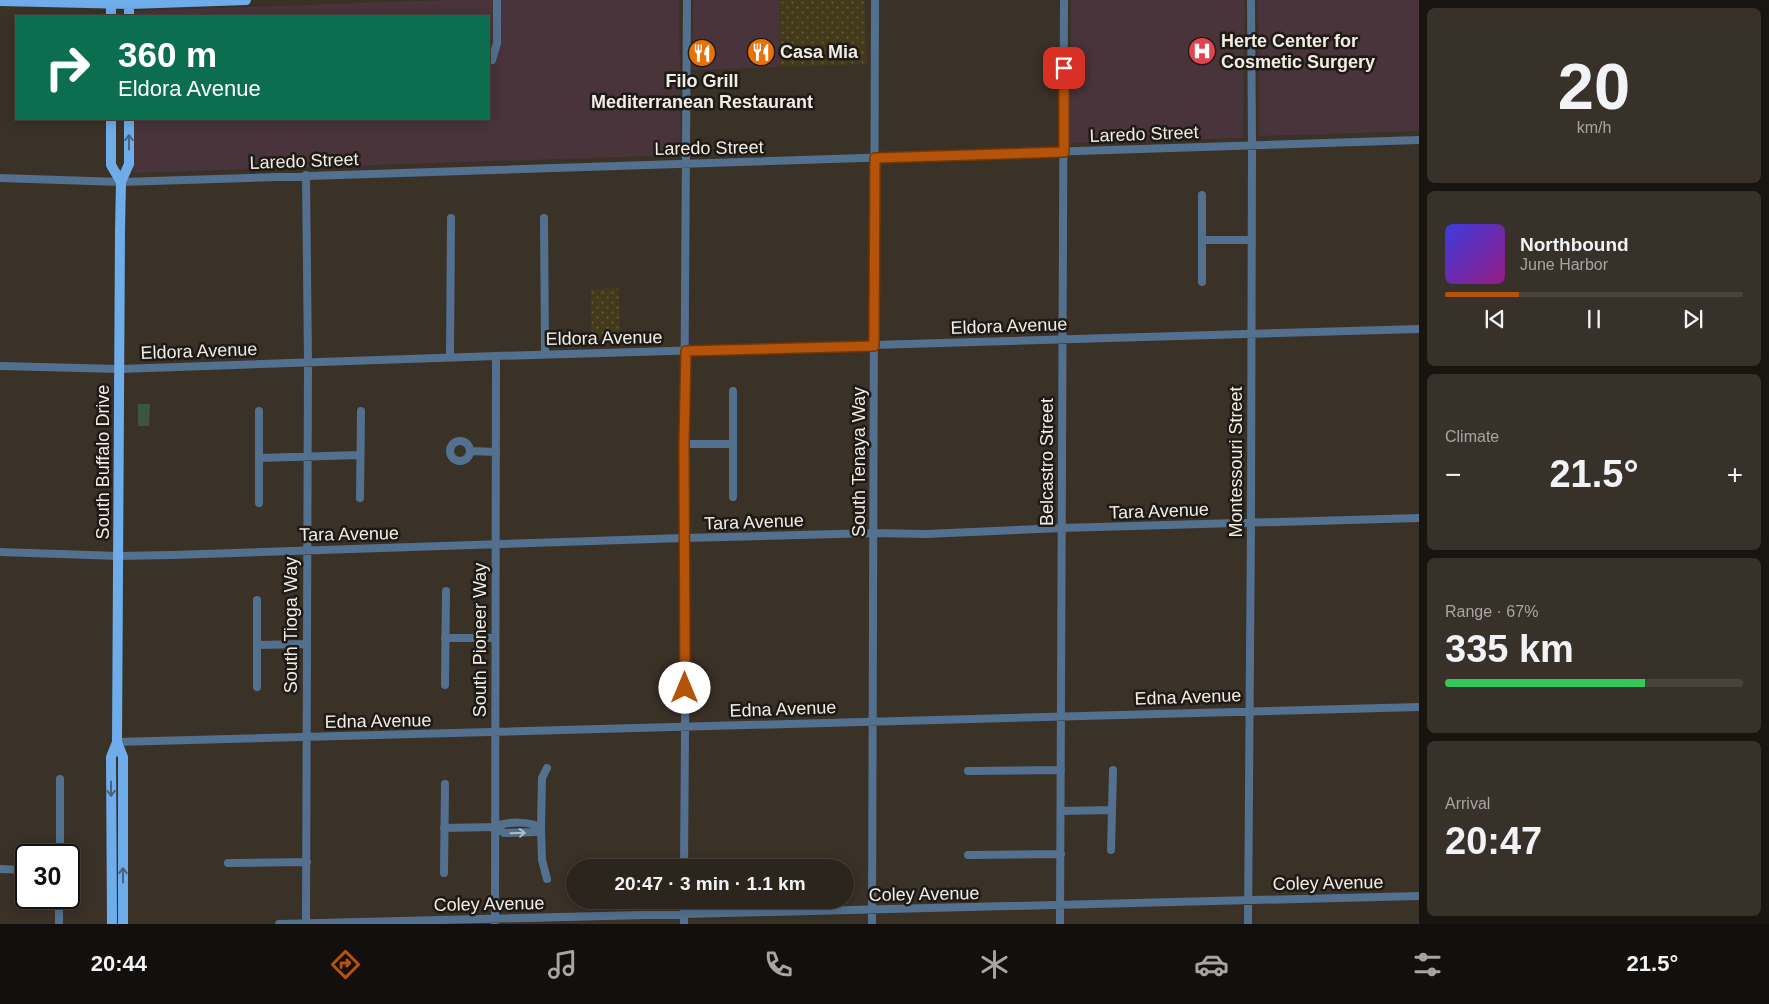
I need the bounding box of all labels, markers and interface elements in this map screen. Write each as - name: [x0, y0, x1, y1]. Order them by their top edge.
- place label: Herte Center for Cosmetic Surgery: [1221, 31, 1375, 72]
- icon: right: [35, 35, 100, 100]
- text: 360 m: [118, 35, 217, 74]
- hospital icon: Herte Center for Cosmetic Surgery: [1187, 36, 1217, 66]
- restaurant icon: Casa Mia: [746, 37, 776, 67]
- restaurant icon: Filo Grill Mediterranean Restaurant: [687, 38, 717, 68]
- place label: Casa Mia: [780, 42, 859, 62]
- pin: [1043, 47, 1085, 89]
- text: 20: [1558, 50, 1630, 123]
- icon: arrive: [1050, 54, 1078, 82]
- place label: Filo Grill Mediterranean Restaurant: [591, 71, 813, 112]
- text: Eldora Avenue: [118, 76, 261, 101]
- text: km/h: [1577, 119, 1611, 136]
- street label: Laredo Street: [1089, 122, 1199, 146]
- one-way arrow: [124, 134, 134, 150]
- street label: Laredo Street: [654, 137, 764, 159]
- street label: Laredo Street: [249, 149, 359, 173]
- text: Northbound: [1520, 234, 1629, 255]
- text: June Harbor: [1520, 256, 1608, 273]
- icon: previous: [1481, 305, 1509, 333]
- icon: pause: [1580, 305, 1608, 333]
- icon: next: [1679, 305, 1707, 333]
- street label: Eldora Avenue: [950, 314, 1068, 338]
- street label: Eldora Avenue: [545, 327, 663, 349]
- street label: Eldora Avenue: [140, 339, 258, 363]
- street label: South Buffalo Drive: [93, 385, 113, 539]
- street label: Montessouri Street: [1226, 386, 1246, 538]
- street label: South Tenaya Way: [849, 387, 869, 537]
- street label: Belcastro Street: [1037, 398, 1057, 526]
- text: Climate: [1445, 428, 1499, 445]
- text: 21.5°: [1549, 453, 1639, 495]
- text: −: [1445, 459, 1461, 490]
- text: +: [1727, 459, 1743, 490]
- street label: Tara Avenue: [1109, 499, 1209, 523]
- street label: Tara Avenue: [704, 510, 804, 534]
- street label: Tara Avenue: [299, 523, 399, 545]
- street label: South Tioga Way: [281, 557, 301, 693]
- street label: South Pioneer Way: [470, 563, 490, 717]
- text: Range · 67%: [1445, 603, 1538, 620]
- text: 335 km: [1445, 628, 1574, 670]
- position arrow: [658, 661, 710, 713]
- street label: Edna Avenue: [1134, 685, 1242, 709]
- street label: Edna Avenue: [729, 697, 837, 721]
- street label: Edna Avenue: [324, 710, 432, 732]
- one-way arrow: [106, 781, 116, 797]
- text: Arrival: [1445, 795, 1490, 812]
- text: 20:47: [1445, 820, 1542, 862]
- one-way arrow: [509, 828, 525, 837]
- speed limit sign: 30: [15, 844, 80, 909]
- one-way arrow: [118, 868, 128, 884]
- street label: Coley Avenue: [1272, 872, 1384, 894]
- text: 20:47 · 3 min · 1.1 km: [614, 873, 806, 894]
- street label: Coley Avenue: [868, 883, 980, 905]
- street label: Coley Avenue: [433, 893, 545, 915]
- icon: directions: [328, 947, 363, 982]
- icon: music: [545, 947, 580, 982]
- icon: phone: [761, 947, 796, 982]
- icon: climate: [977, 947, 1012, 982]
- icon: car: [1194, 947, 1229, 982]
- icon: filters: [1410, 947, 1445, 982]
- text: 20:44: [91, 951, 147, 976]
- text: 21.5°: [1627, 951, 1678, 976]

